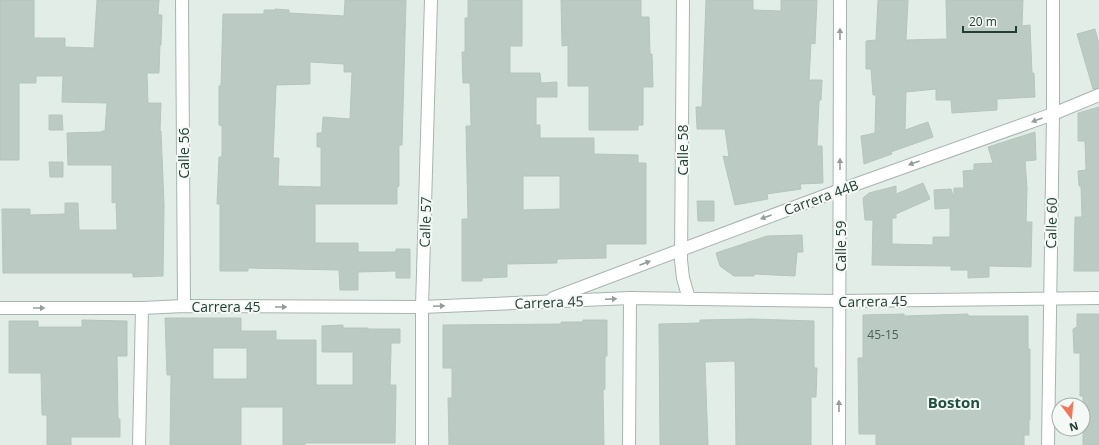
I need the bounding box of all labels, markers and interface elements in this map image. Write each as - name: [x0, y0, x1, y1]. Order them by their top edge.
- scale bar: [963, 8, 1016, 34]
- text: 20 m: [969, 13, 997, 30]
- one-way arrow: [837, 27, 843, 40]
- one-way arrow: [1030, 117, 1042, 123]
- street label: Calle 58: [673, 124, 692, 176]
- street label: Calle 56: [174, 127, 193, 179]
- one-way arrow: [837, 157, 843, 170]
- one-way arrow: [908, 161, 920, 167]
- street label: Carrera 44B: [781, 175, 861, 219]
- street label: Calle 57: [415, 196, 435, 248]
- street label: Calle 60: [1041, 197, 1061, 249]
- one-way arrow: [759, 215, 771, 221]
- street label: Calle 59: [831, 220, 850, 272]
- one-way arrow: [639, 259, 651, 265]
- street label: Carrera 45: [514, 291, 584, 313]
- street label: Carrera 45: [838, 291, 908, 311]
- one-way arrow: [605, 296, 618, 302]
- street label: Carrera 45: [191, 297, 261, 316]
- one-way arrow: [433, 303, 445, 310]
- one-way arrow: [275, 304, 288, 310]
- one-way arrow: [33, 305, 46, 311]
- house number: 45-15: [867, 326, 899, 343]
- district label: Boston: [928, 392, 980, 412]
- north arrow: [1051, 397, 1091, 437]
- one-way arrow: [836, 399, 842, 412]
- text: N: [1068, 419, 1080, 436]

